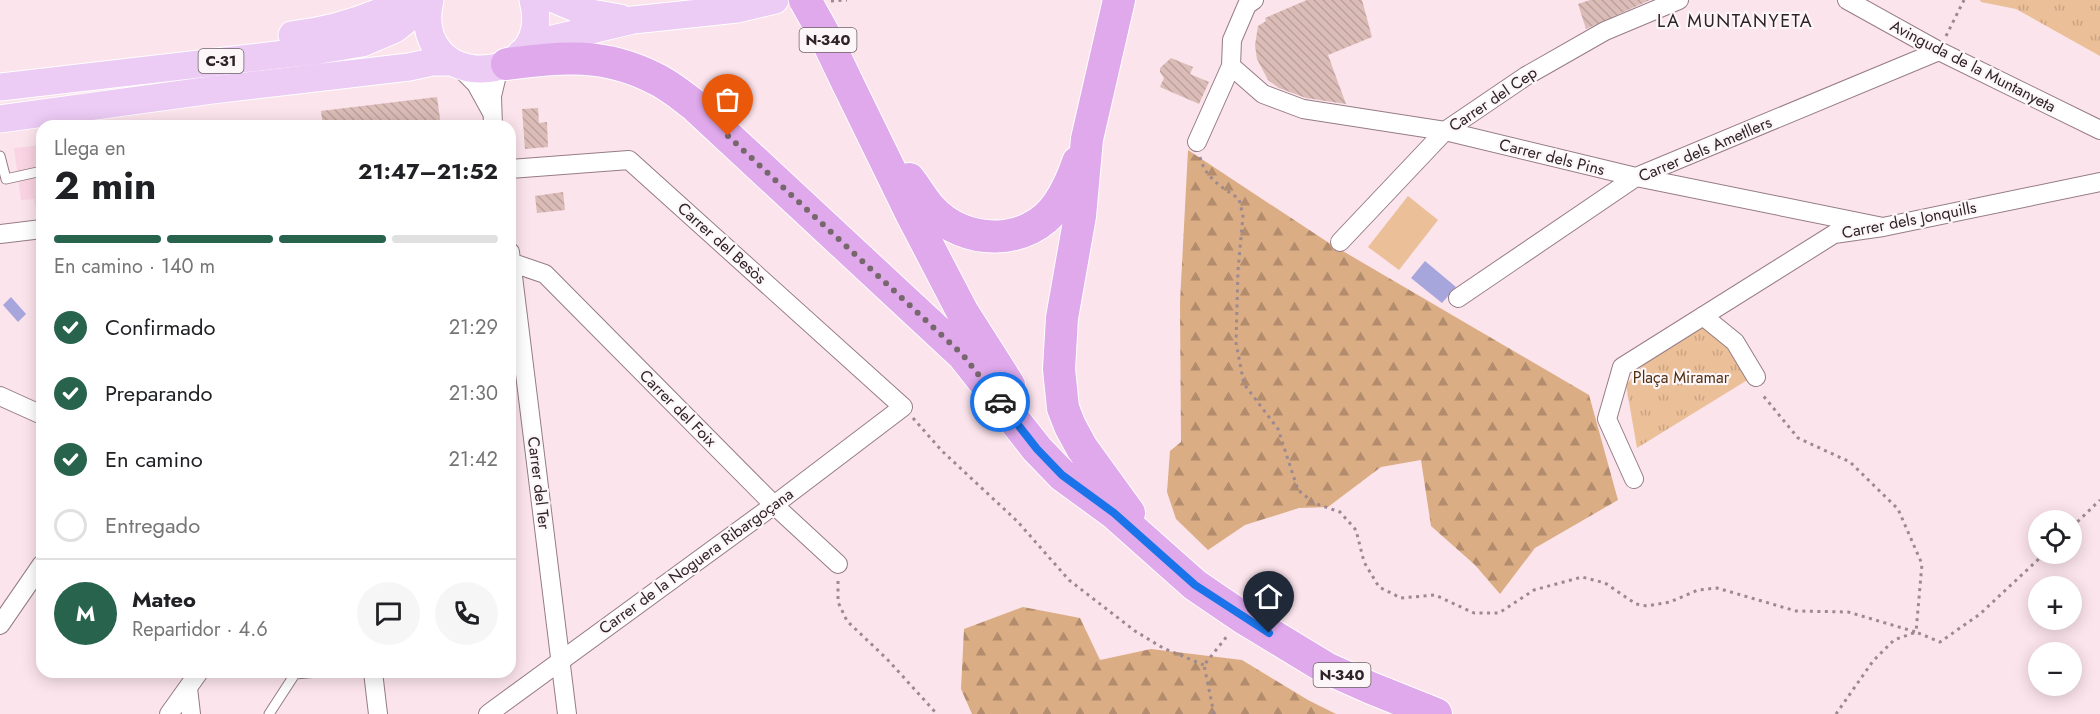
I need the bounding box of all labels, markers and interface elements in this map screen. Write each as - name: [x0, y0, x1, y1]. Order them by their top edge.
- district label: LA MUNTANYETA: [1657, 8, 1813, 34]
- street label: Avinguda de la Muntanyeta: [1886, 14, 2060, 118]
- road number: N-340: [800, 28, 856, 52]
- road number: C-31: [198, 49, 244, 73]
- street label: Carrer del Cep: [1444, 61, 1542, 137]
- pin: [702, 74, 753, 136]
- icon: bag: [711, 83, 744, 116]
- street label: Carrer dels Ametllers: [1635, 111, 1775, 187]
- street label: Carrer dels Pins: [1497, 133, 1607, 181]
- text: Llega en: [54, 134, 126, 163]
- text: 21:47–21:52: [358, 155, 498, 187]
- text: 2 min: [54, 157, 156, 214]
- street label: Carrer dels Jonquills: [1840, 196, 1978, 244]
- street label: Carrer del Besòs: [672, 197, 772, 289]
- text: En camino · 140 m: [54, 252, 215, 281]
- icon: check: [54, 311, 87, 344]
- text: Confirmado: [105, 311, 215, 343]
- text: 21:29: [449, 313, 498, 342]
- street label: Carrer del Foix: [634, 364, 722, 452]
- park label: Plaça Miramar: [1633, 366, 1730, 389]
- courier: [970, 372, 1030, 432]
- icon: check: [54, 377, 87, 410]
- text: Preparando: [105, 377, 213, 409]
- text: 21:30: [449, 379, 498, 408]
- icon: car: [984, 386, 1017, 419]
- street label: Carrer del Ter: [522, 435, 556, 531]
- icon: check: [54, 443, 87, 476]
- text: En camino: [105, 443, 203, 475]
- text: 21:42: [449, 445, 498, 474]
- street label: Carrer de la Noguera Ribargoçana: [594, 482, 798, 640]
- text: Entregado: [105, 509, 200, 541]
- map controls: [2028, 510, 2082, 696]
- button: locate: [2028, 510, 2082, 564]
- pin: [1243, 571, 1294, 633]
- button: +: [2028, 576, 2082, 630]
- icon: home: [1252, 580, 1285, 613]
- button: chat: [357, 582, 420, 645]
- button: phone: [435, 582, 498, 645]
- text: Mateo: [132, 583, 196, 615]
- text: M: [76, 597, 95, 629]
- text: Repartidor · 4.6: [132, 615, 268, 644]
- button: −: [2028, 642, 2082, 696]
- road number: N-340: [1314, 663, 1370, 687]

